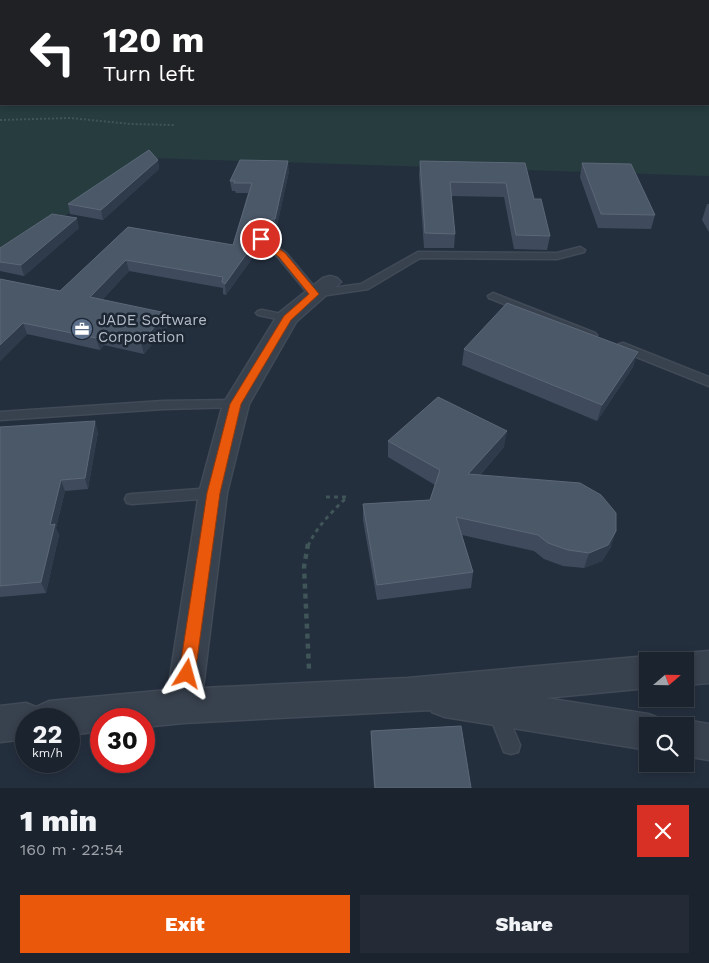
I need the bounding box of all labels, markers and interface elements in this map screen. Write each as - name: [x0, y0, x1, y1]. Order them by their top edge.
- text: 120 m: [103, 19, 204, 61]
- icon: left: [20, 20, 85, 85]
- text: Turn left: [103, 61, 195, 86]
- pin: [240, 218, 282, 260]
- icon: arrive: [247, 225, 275, 253]
- place label: JADE Software Corporation: [98, 311, 207, 346]
- office icon: JADE Software Corporation: [70, 317, 94, 341]
- position arrow: [160, 647, 212, 699]
- north arrow: [639, 652, 694, 708]
- map controls: [639, 652, 694, 772]
- speed limit sign: 30: [90, 708, 155, 773]
- button: search: [639, 717, 694, 772]
- text: 22: [33, 720, 62, 749]
- text: km/h: [32, 746, 63, 760]
- text: 1 min: [20, 803, 97, 838]
- button: close: [637, 805, 689, 857]
- text: 160 m · 22:54: [20, 840, 124, 859]
- button: Exit: [20, 895, 350, 953]
- button: Share: [360, 895, 689, 953]

